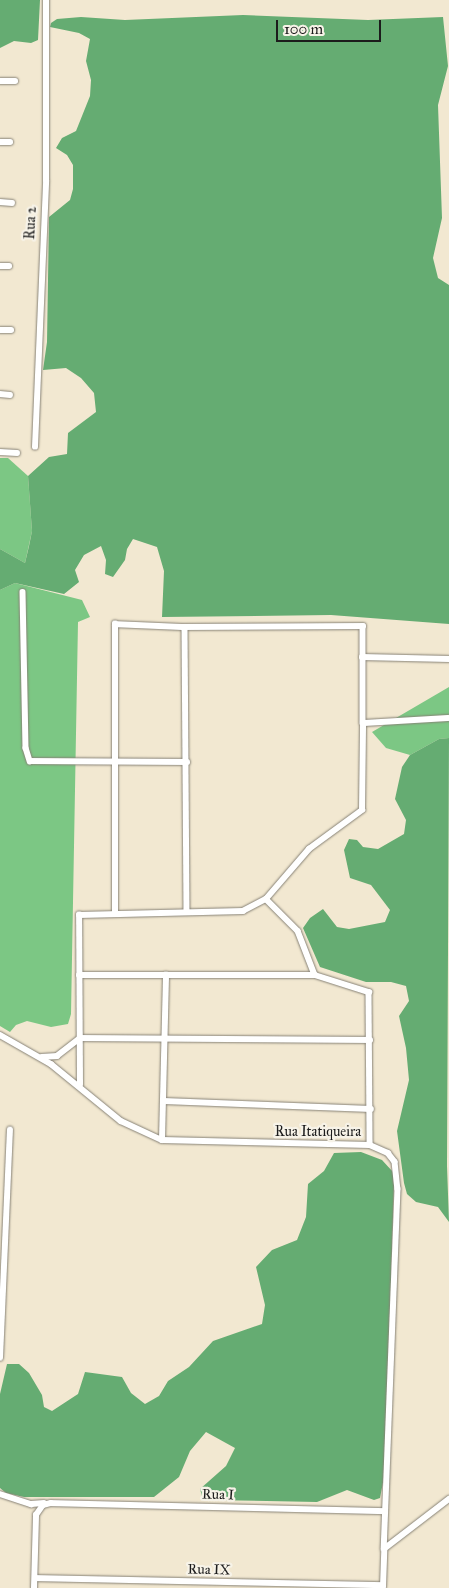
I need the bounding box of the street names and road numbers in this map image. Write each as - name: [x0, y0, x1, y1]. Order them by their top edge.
- street label: Rua 2: [22, 206, 40, 240]
- street label: Rua Itatiqueira: [275, 1124, 361, 1140]
- street label: Rua I: [202, 1486, 234, 1504]
- street label: Rua IX: [187, 1561, 231, 1579]

